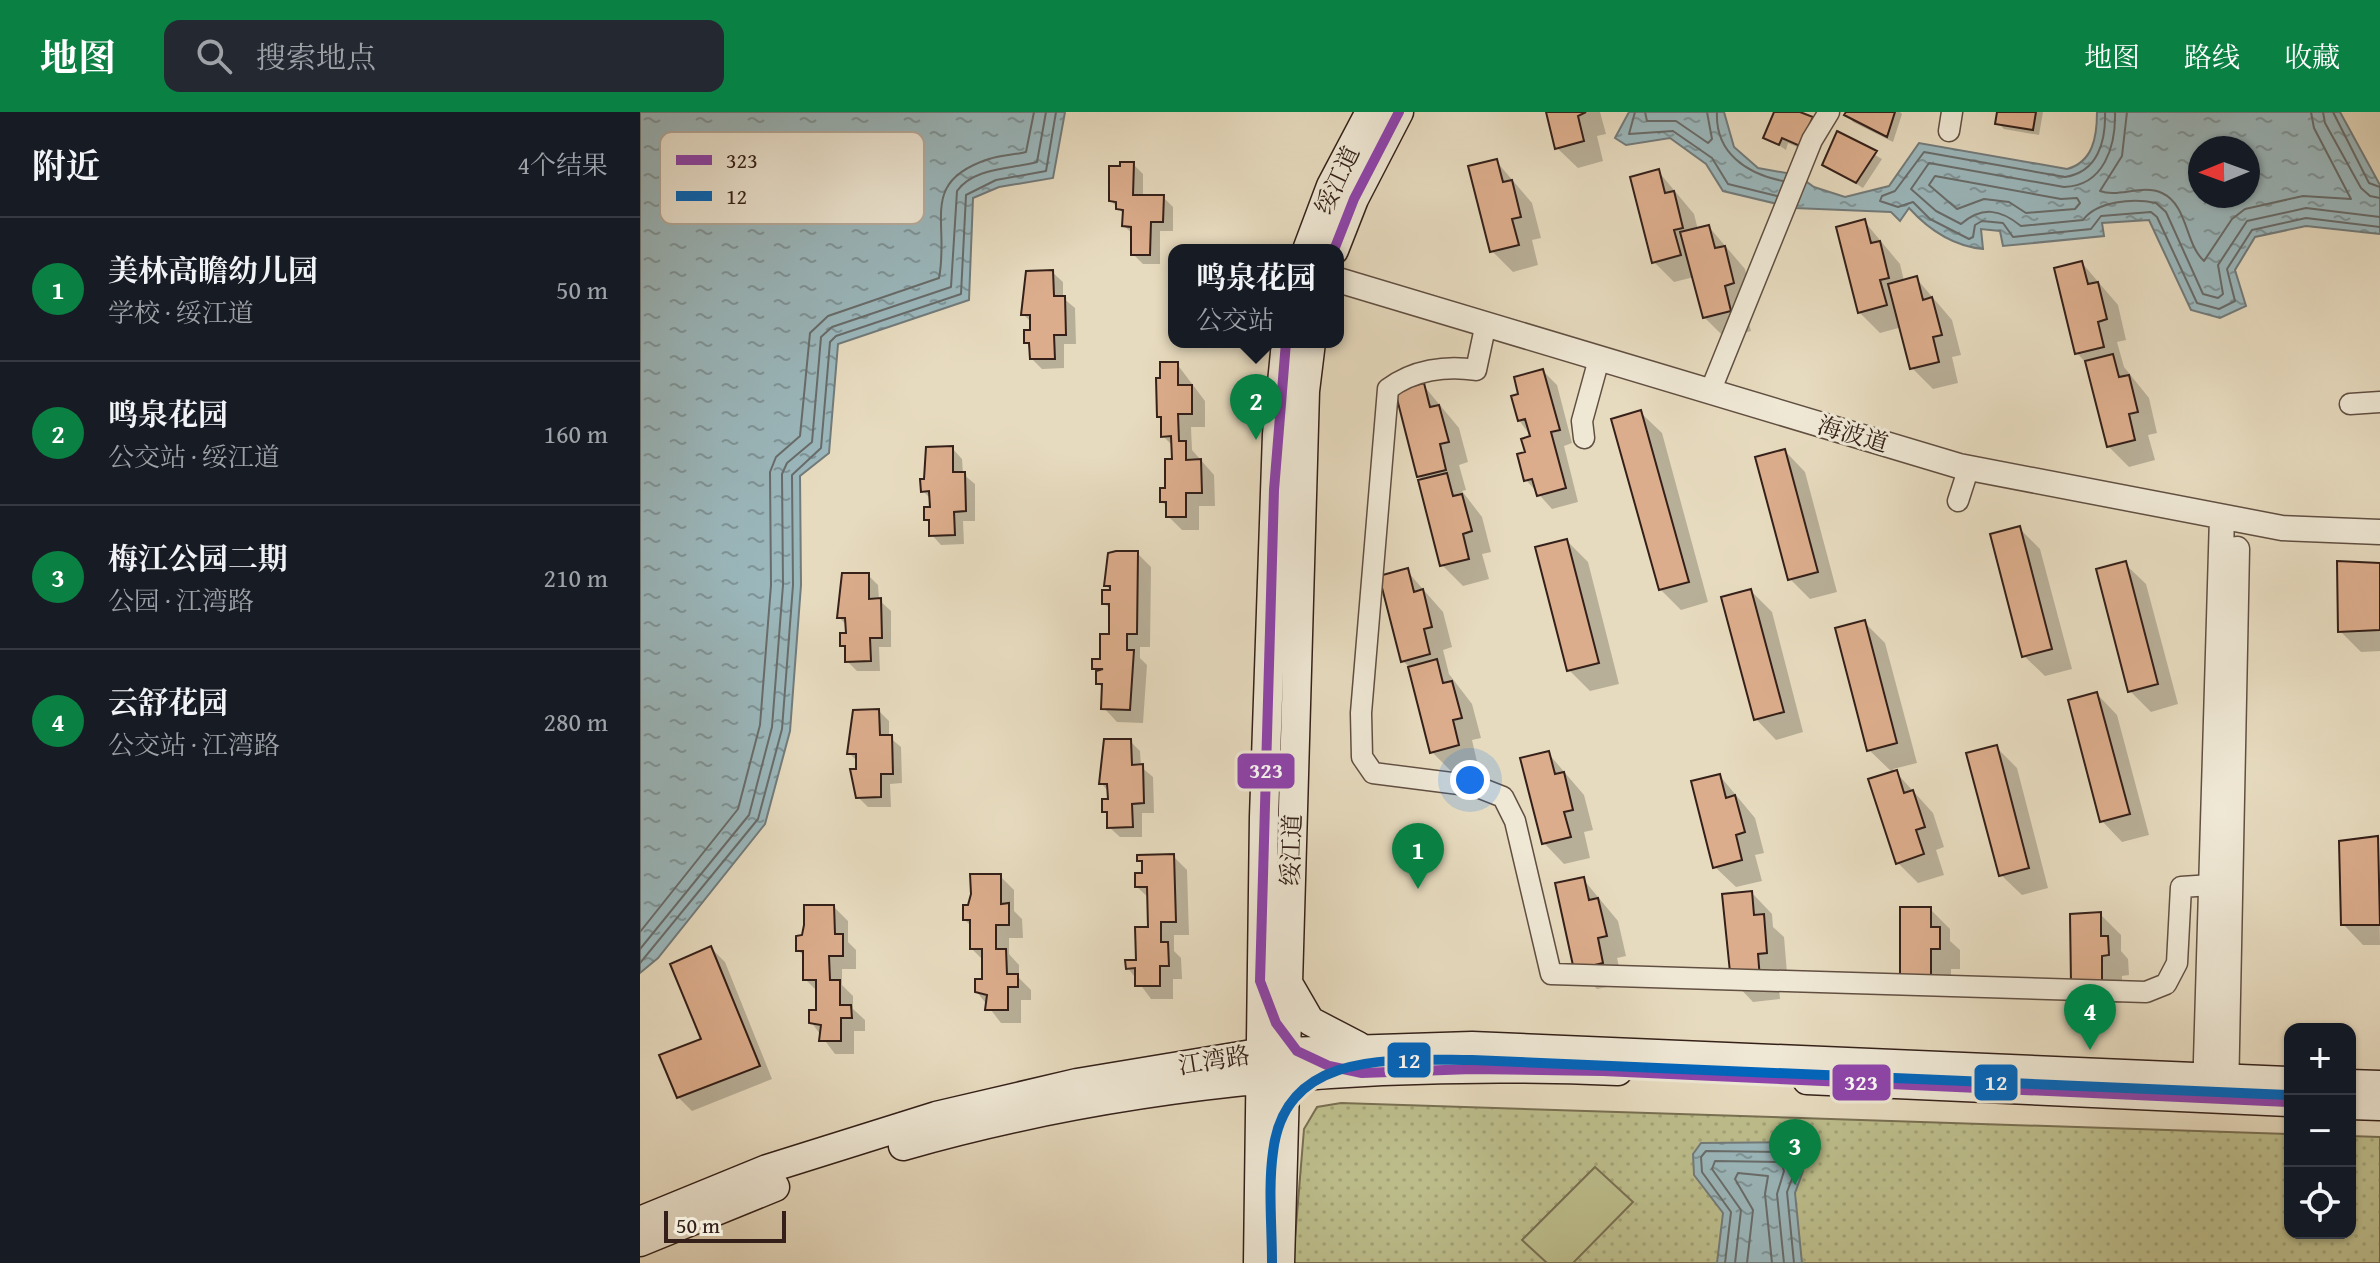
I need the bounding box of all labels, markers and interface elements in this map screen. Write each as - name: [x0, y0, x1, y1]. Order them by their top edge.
- search box: [164, 20, 724, 92]
- text: 地图: [40, 29, 116, 85]
- icon: search: [192, 34, 236, 78]
- text: 搜索地点: [256, 35, 376, 79]
- text: 地图: [2084, 36, 2140, 77]
- text: 路线: [2184, 36, 2240, 77]
- text: 收藏: [2284, 36, 2340, 77]
- legend: [660, 132, 924, 224]
- north arrow: [2188, 136, 2260, 208]
- street label: 绥江道: [1306, 140, 1368, 220]
- text: 附近: [32, 141, 100, 190]
- text: 323: [726, 144, 758, 176]
- text: 4个结果: [517, 145, 608, 184]
- text: 12: [726, 180, 747, 212]
- popup: [1168, 244, 1344, 348]
- text: 美林高瞻幼儿园: [108, 248, 318, 292]
- text: 鸣泉花园: [1196, 255, 1316, 299]
- text: 1: [51, 270, 65, 309]
- text: 50 m: [556, 270, 608, 309]
- text: 学校 · 绥江道: [108, 293, 254, 332]
- text: 公交站: [1196, 300, 1274, 339]
- pin: 2: [1230, 374, 1282, 440]
- text: 鸣泉花园: [108, 392, 228, 436]
- street label: 海波道: [1814, 407, 1892, 461]
- text: 2: [51, 414, 65, 453]
- text: 160 m: [543, 414, 608, 453]
- text: 公交站 · 绥江道: [108, 437, 280, 476]
- text: 梅江公园二期: [108, 536, 288, 580]
- text: 3: [51, 558, 65, 597]
- text: 210 m: [543, 558, 608, 597]
- text: 公园 · 江湾路: [108, 581, 254, 620]
- text: 云舒花园: [108, 680, 228, 724]
- text: 4: [51, 702, 65, 741]
- text: 280 m: [543, 702, 608, 741]
- text: 公交站 · 江湾路: [108, 725, 280, 764]
- line badge: 323: [1236, 752, 1296, 790]
- text: 323: [1249, 754, 1283, 786]
- your location: [1450, 760, 1490, 800]
- street label: 绥江道: [1272, 813, 1310, 887]
- pin: 1: [1392, 823, 1444, 889]
- pin: 4: [2064, 984, 2116, 1050]
- map controls: [2284, 1023, 2356, 1239]
- button: +: [2284, 1023, 2356, 1095]
- street label: 江湾路: [1176, 1037, 1252, 1083]
- line badge: 12: [1386, 1041, 1432, 1079]
- text: 12: [1398, 1044, 1420, 1076]
- line badge: 323: [1831, 1063, 1892, 1102]
- line badge: 12: [1973, 1063, 2019, 1102]
- text: 323: [1844, 1066, 1878, 1098]
- text: 12: [1985, 1066, 2007, 1098]
- button: −: [2284, 1095, 2356, 1167]
- pin: 3: [1769, 1119, 1821, 1185]
- button: locate: [2284, 1167, 2356, 1239]
- scale bar: [664, 1207, 786, 1243]
- text: 50 m: [676, 1209, 720, 1241]

